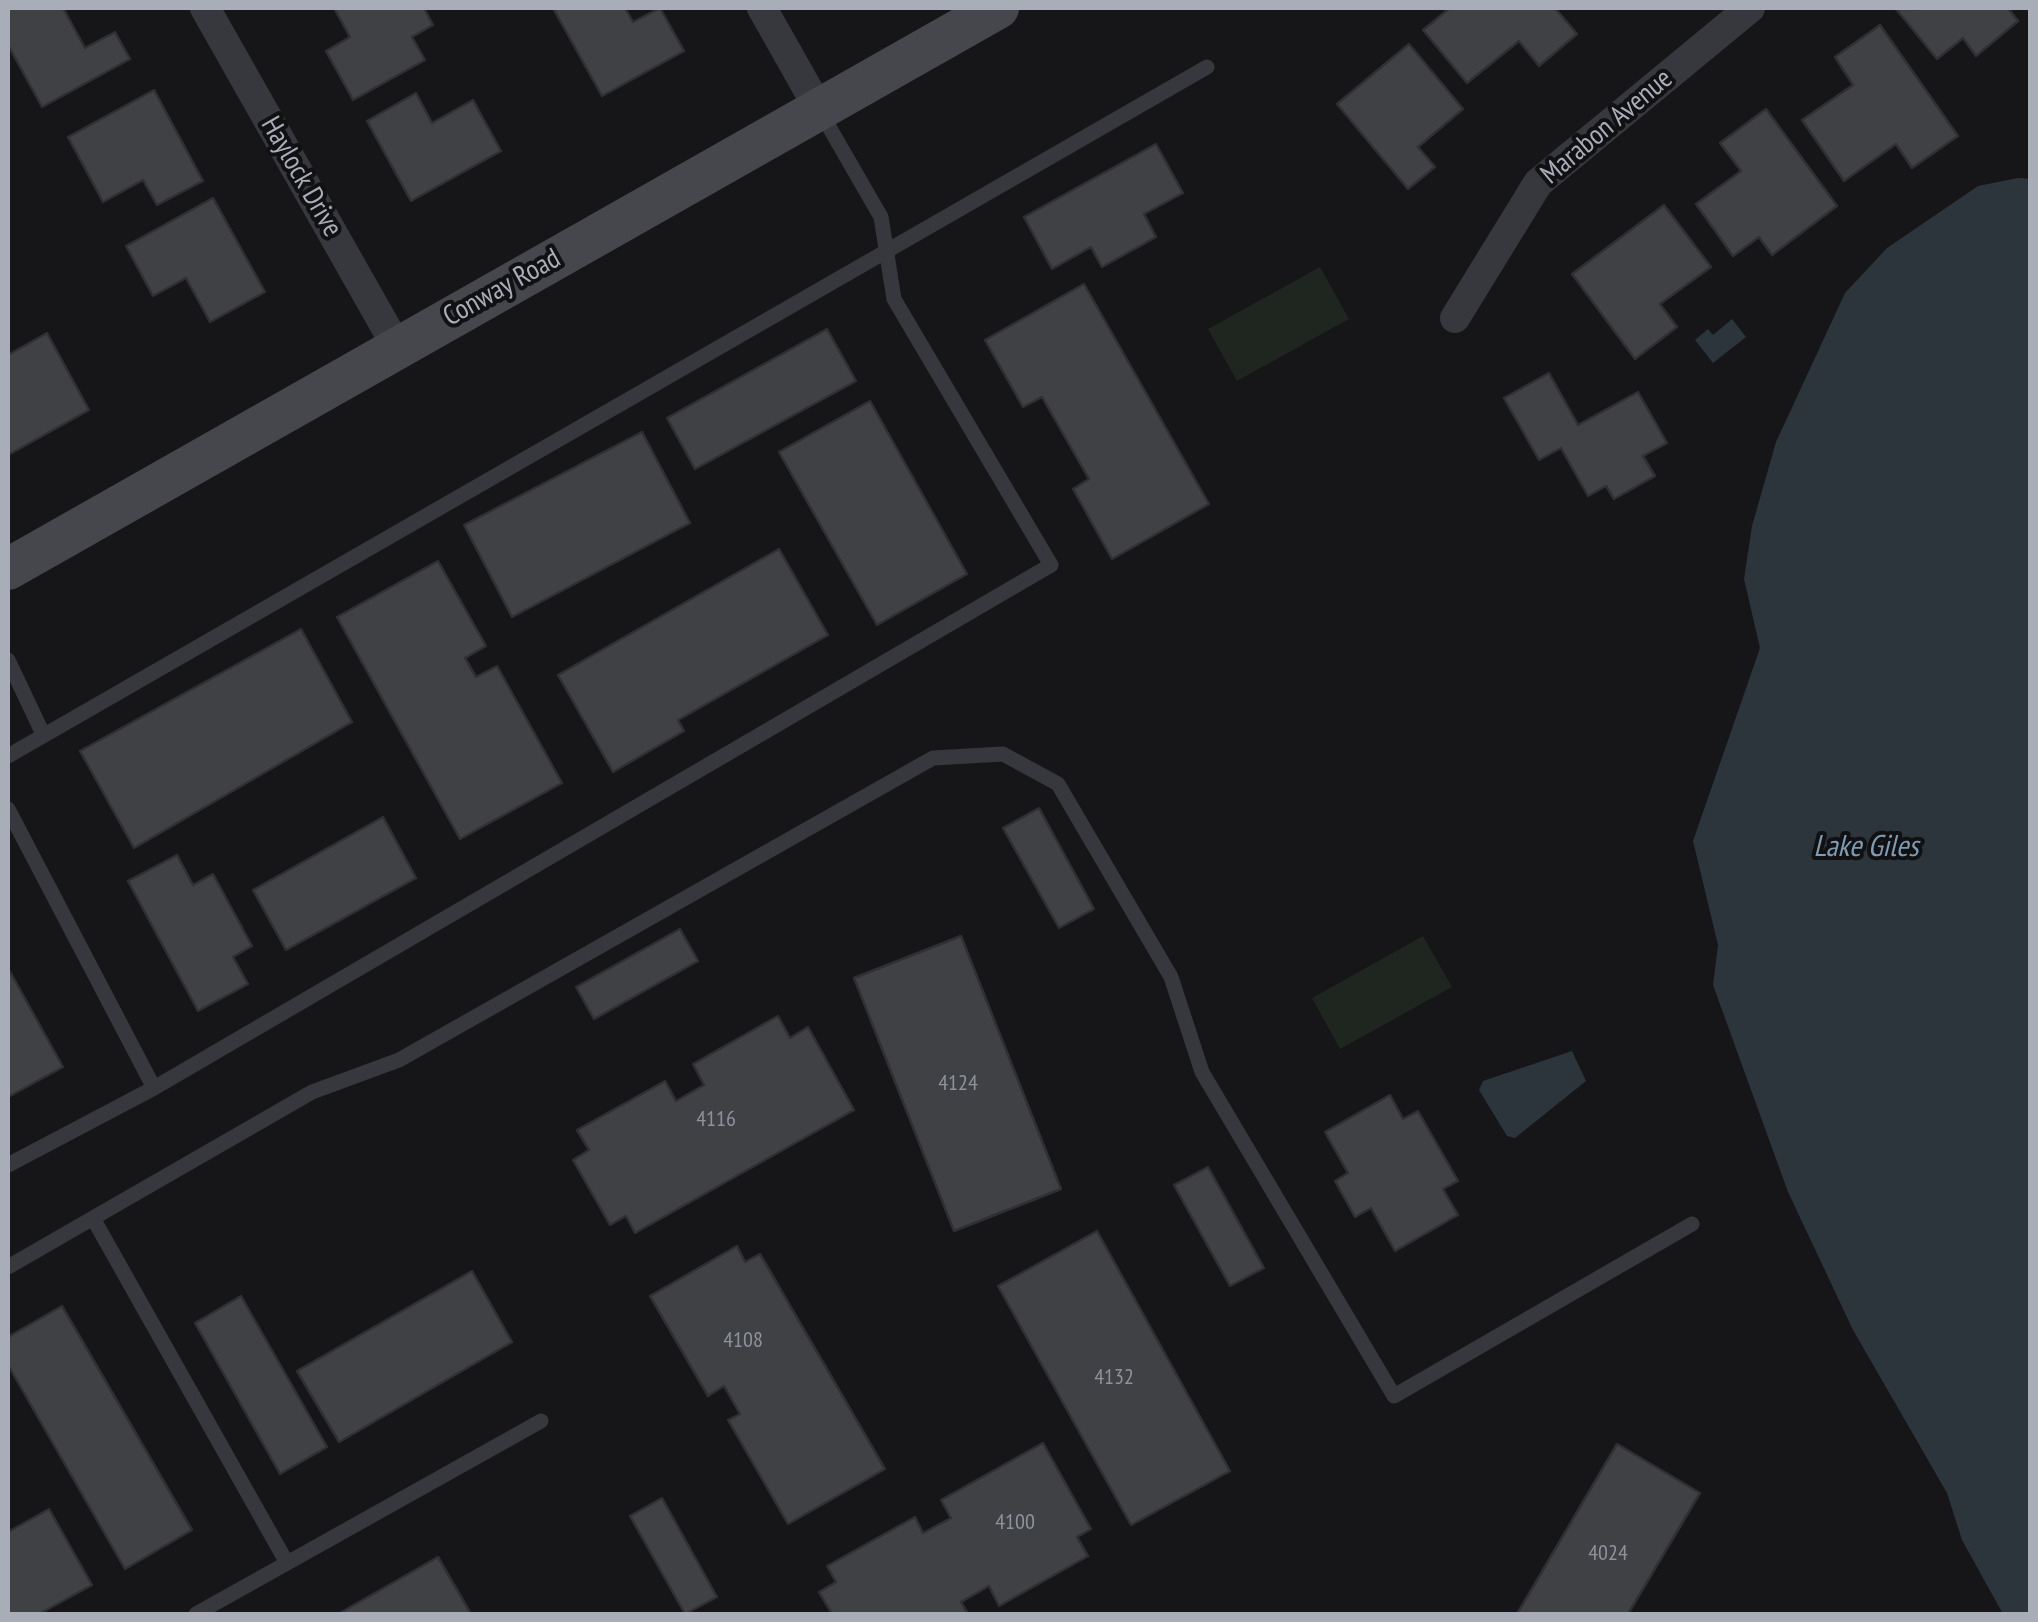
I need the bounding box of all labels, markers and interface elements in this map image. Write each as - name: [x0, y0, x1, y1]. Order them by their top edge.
- street label: Marabon Avenue: [1534, 62, 1680, 192]
- street label: Haylock Drive: [253, 111, 349, 243]
- street label: Conway Road: [438, 242, 566, 334]
- water label: Lake Giles: [1814, 829, 1918, 865]
- house number: 4124: [938, 1071, 978, 1097]
- house number: 4116: [696, 1107, 736, 1133]
- house number: 4108: [723, 1328, 763, 1354]
- house number: 4132: [1094, 1365, 1134, 1391]
- house number: 4100: [995, 1510, 1035, 1536]
- house number: 4024: [1588, 1541, 1628, 1567]

